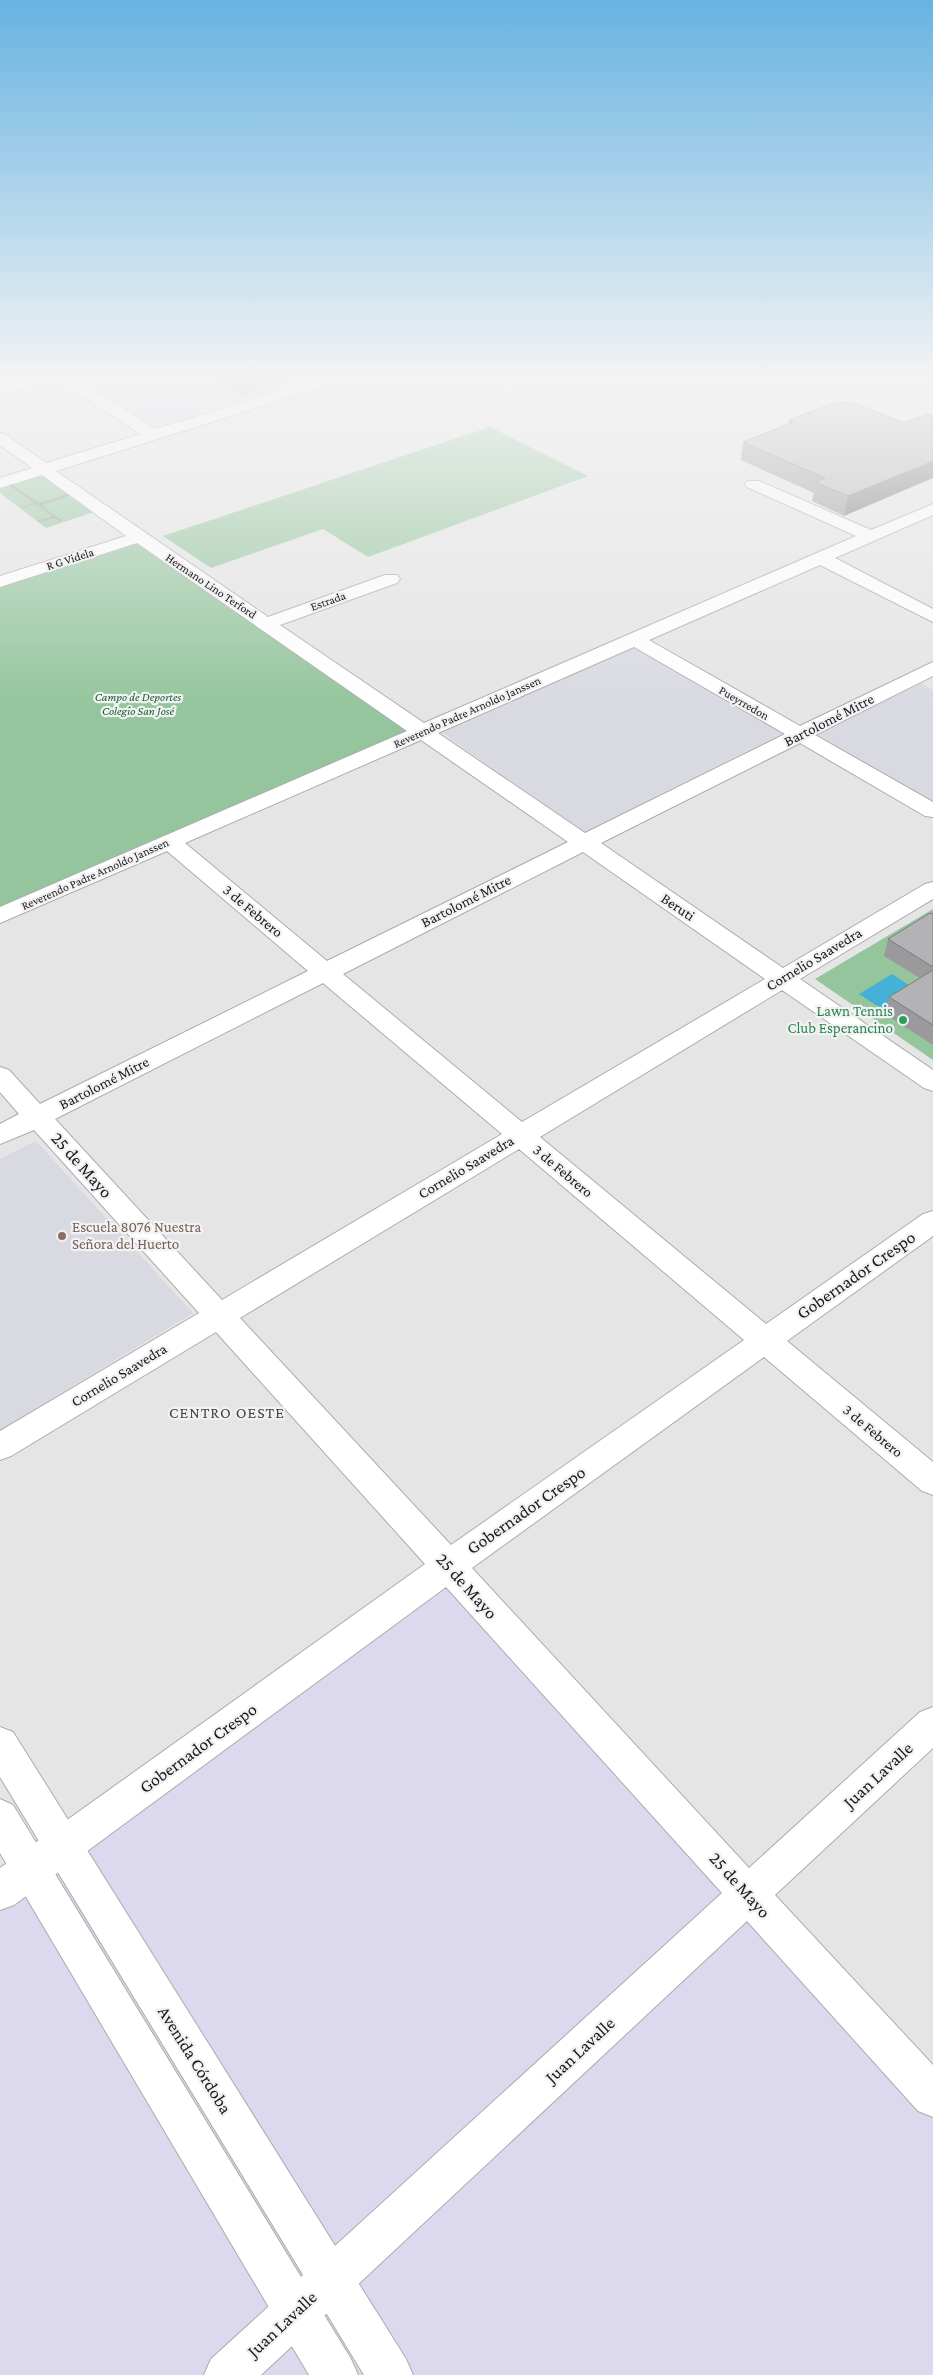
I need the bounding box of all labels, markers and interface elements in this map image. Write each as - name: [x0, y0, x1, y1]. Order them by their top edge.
- street label: R G Videla: [45, 545, 96, 573]
- street label: Hermano Lino Terford: [163, 550, 260, 622]
- street label: Estrada: [308, 588, 348, 614]
- street label: Reverendo Padre Arnoldo Janssen: [391, 673, 543, 751]
- street label: Pueyrredon: [716, 683, 772, 723]
- park label: Campo de Deportes Colegio San José: [95, 690, 181, 718]
- street label: Bartolomé Mitre: [781, 690, 877, 750]
- street label: Reverendo Padre Arnoldo Janssen: [19, 835, 171, 913]
- street label: Bartolomé Mitre: [418, 871, 514, 931]
- street label: 3 de Febrero: [220, 882, 286, 940]
- street label: Beruti: [658, 890, 698, 924]
- street label: Cornelio Saavedra: [763, 924, 865, 994]
- place label: Lawn Tennis Club Esperancino: [788, 1003, 893, 1037]
- marker: Lawn Tennis Club Esperancino: [897, 1014, 909, 1026]
- street label: Bartolomé Mitre: [56, 1053, 152, 1113]
- street label: 25 de Mayo: [47, 1128, 117, 1202]
- street label: Cornelio Saavedra: [415, 1132, 517, 1202]
- street label: 3 de Febrero: [530, 1142, 596, 1200]
- place label: Escuela 8076 Nuestra Señora del Huerto: [72, 1219, 201, 1252]
- street label: Gobernador Crespo: [793, 1227, 919, 1323]
- marker: Escuela 8076 Nuestra Señora del Huerto: [56, 1230, 68, 1242]
- street label: Cornelio Saavedra: [68, 1340, 170, 1410]
- street label: 3 de Febrero: [840, 1402, 906, 1460]
- district label: CENTRO OESTE: [169, 1404, 285, 1421]
- street label: Gobernador Crespo: [463, 1462, 589, 1558]
- street label: 25 de Mayo: [432, 1549, 502, 1623]
- street label: Gobernador Crespo: [135, 1699, 261, 1797]
- street label: Juan Lavalle: [838, 1738, 917, 1813]
- street label: 25 de Mayo: [705, 1848, 775, 1922]
- street label: Avenida Córdoba: [154, 2003, 236, 2117]
- street label: Juan Lavalle: [540, 2013, 619, 2088]
- street label: Juan Lavalle: [242, 2287, 321, 2362]

